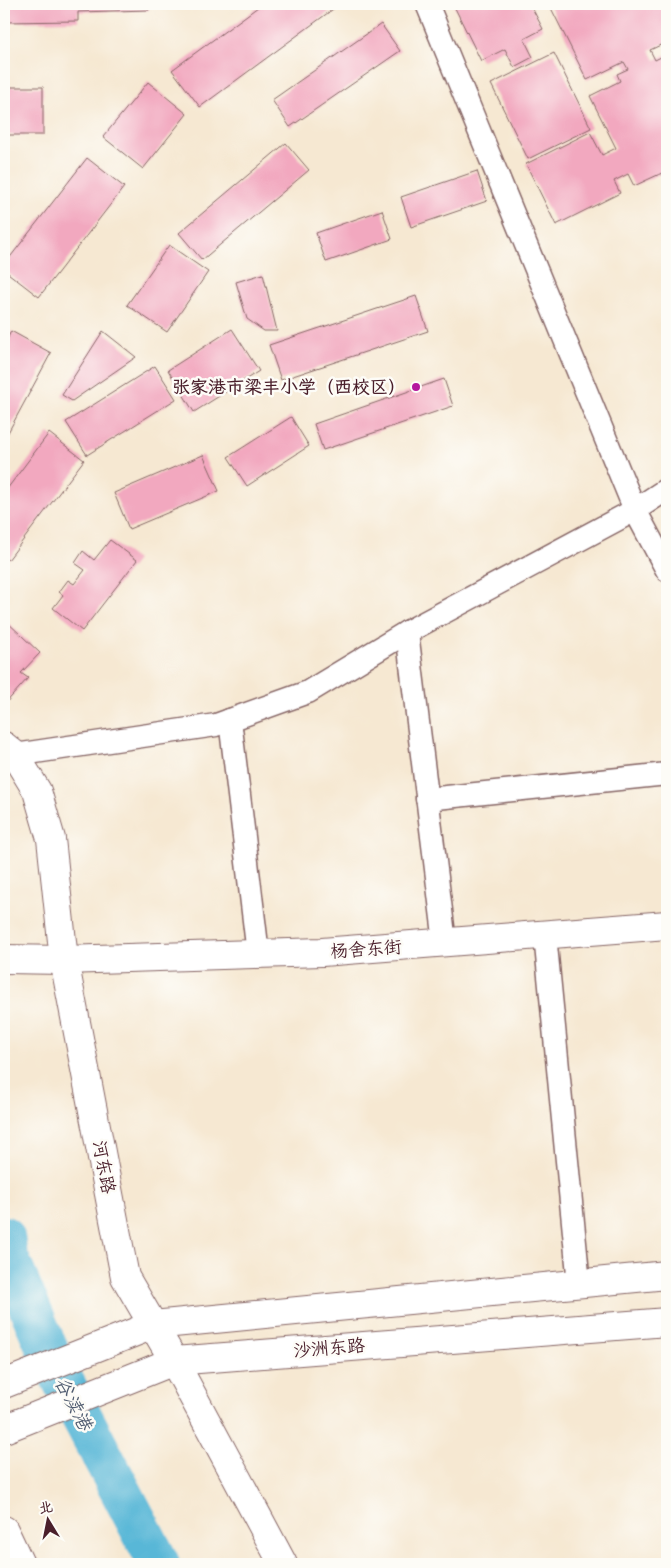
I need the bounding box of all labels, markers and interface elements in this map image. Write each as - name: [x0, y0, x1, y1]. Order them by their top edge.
- place label: 张家港市梁丰小学（西校区）: [172, 376, 406, 398]
- marker: 张家港市梁丰小学（西校区）: [410, 381, 422, 393]
- street label: 杨舍东街: [329, 936, 403, 962]
- street label: 河东路: [88, 1138, 120, 1196]
- street label: 沙洲东路: [292, 1334, 366, 1362]
- water label: 谷渎港: [50, 1373, 98, 1436]
- north arrow: [22, 1496, 72, 1546]
- text: 北: [37, 1498, 54, 1517]

